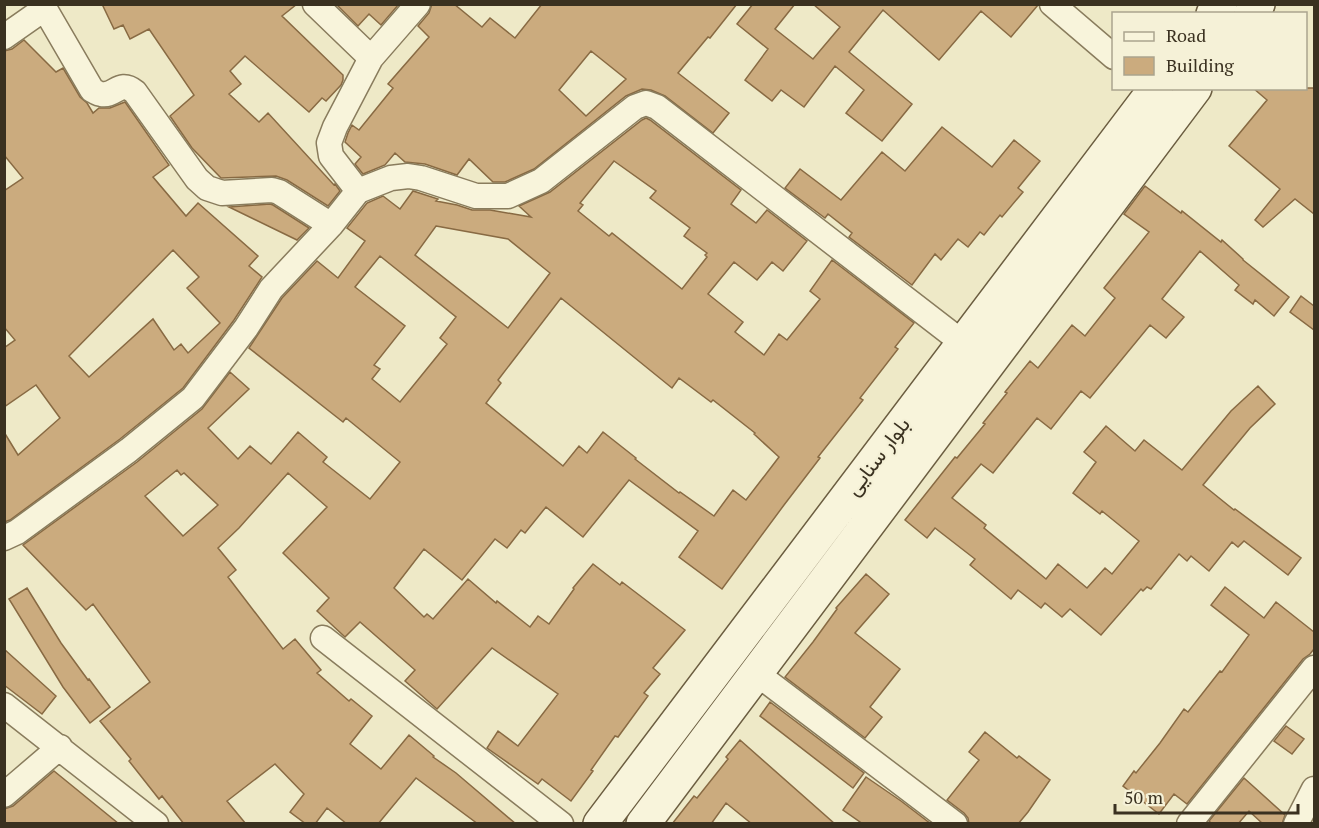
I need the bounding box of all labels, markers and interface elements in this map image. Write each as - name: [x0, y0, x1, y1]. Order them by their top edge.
- legend: [1112, 12, 1307, 90]
- text: Road: [1166, 23, 1206, 47]
- text: Building: [1166, 53, 1234, 77]
- street label: بلوار سنایی: [838, 411, 916, 501]
- scale bar: [1115, 777, 1298, 815]
- text: 50 m: [1124, 785, 1164, 809]

